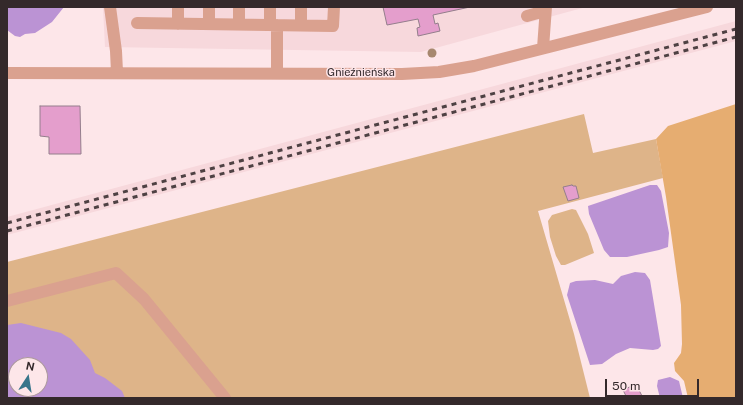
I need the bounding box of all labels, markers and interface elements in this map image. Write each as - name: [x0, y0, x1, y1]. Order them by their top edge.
- street label: Gnieźnieńska: [327, 66, 395, 80]
- north arrow: [8, 357, 48, 397]
- text: N: [25, 359, 36, 373]
- scale bar: [607, 371, 701, 397]
- text: 50 m: [612, 379, 640, 393]

